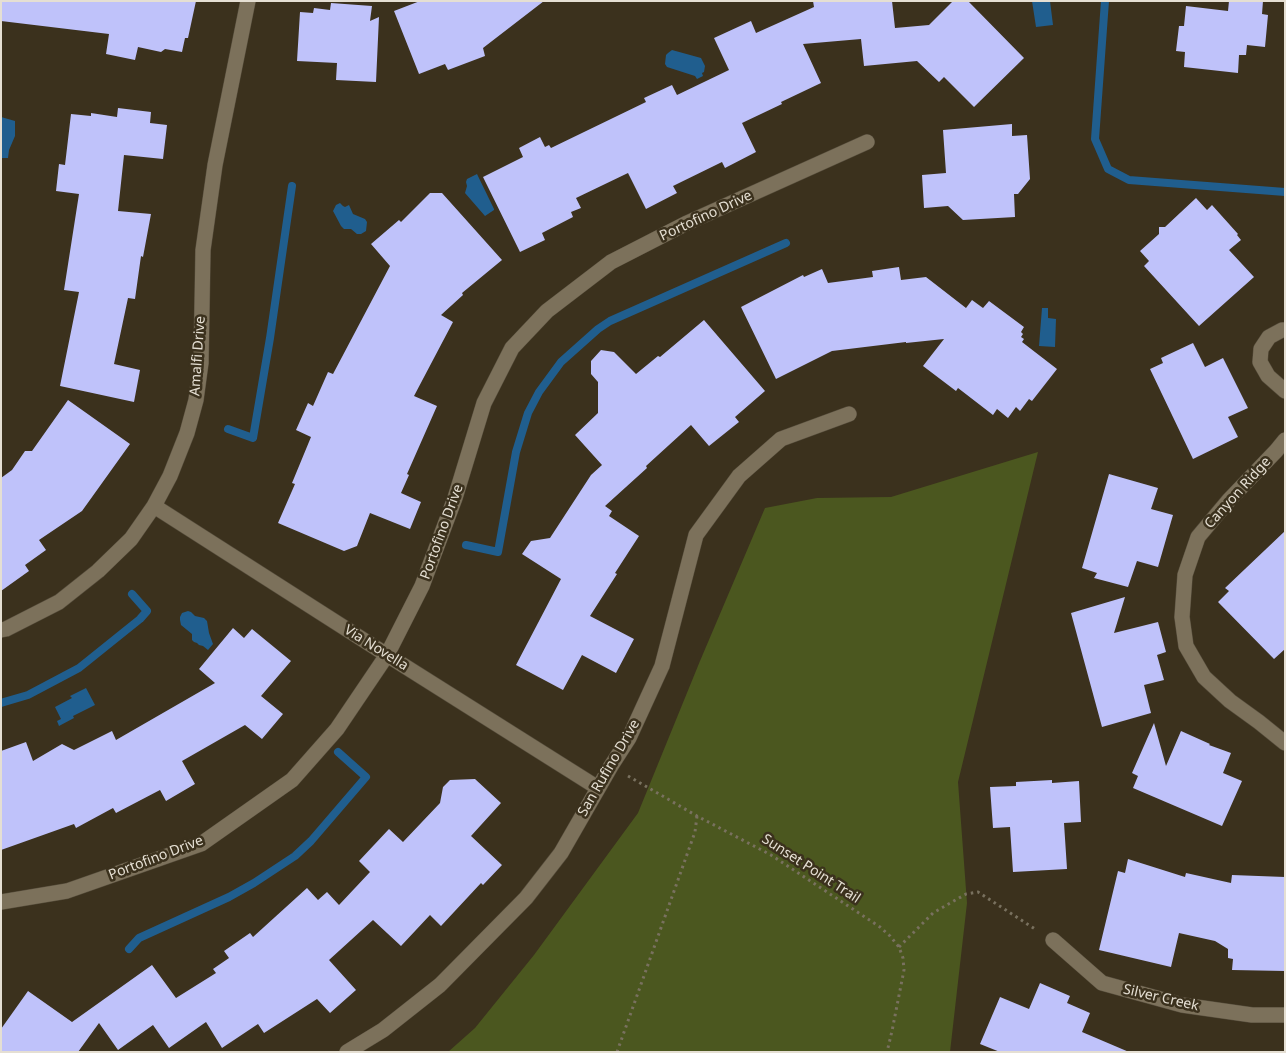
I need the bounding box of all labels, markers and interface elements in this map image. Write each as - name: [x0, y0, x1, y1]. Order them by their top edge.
- street label: Portofino Drive: [657, 187, 755, 245]
- street label: Amalfi Drive: [187, 315, 209, 397]
- street label: Canyon Ridge: [1201, 454, 1275, 532]
- street label: Portofino Drive: [417, 482, 467, 582]
- street label: Via Novella: [341, 622, 411, 674]
- street label: San Rufino Drive: [574, 717, 644, 819]
- street label: Sunset Point Trail: [759, 831, 863, 907]
- street label: Portofino Drive: [106, 832, 206, 884]
- street label: Silver Creek: [1122, 981, 1200, 1015]

